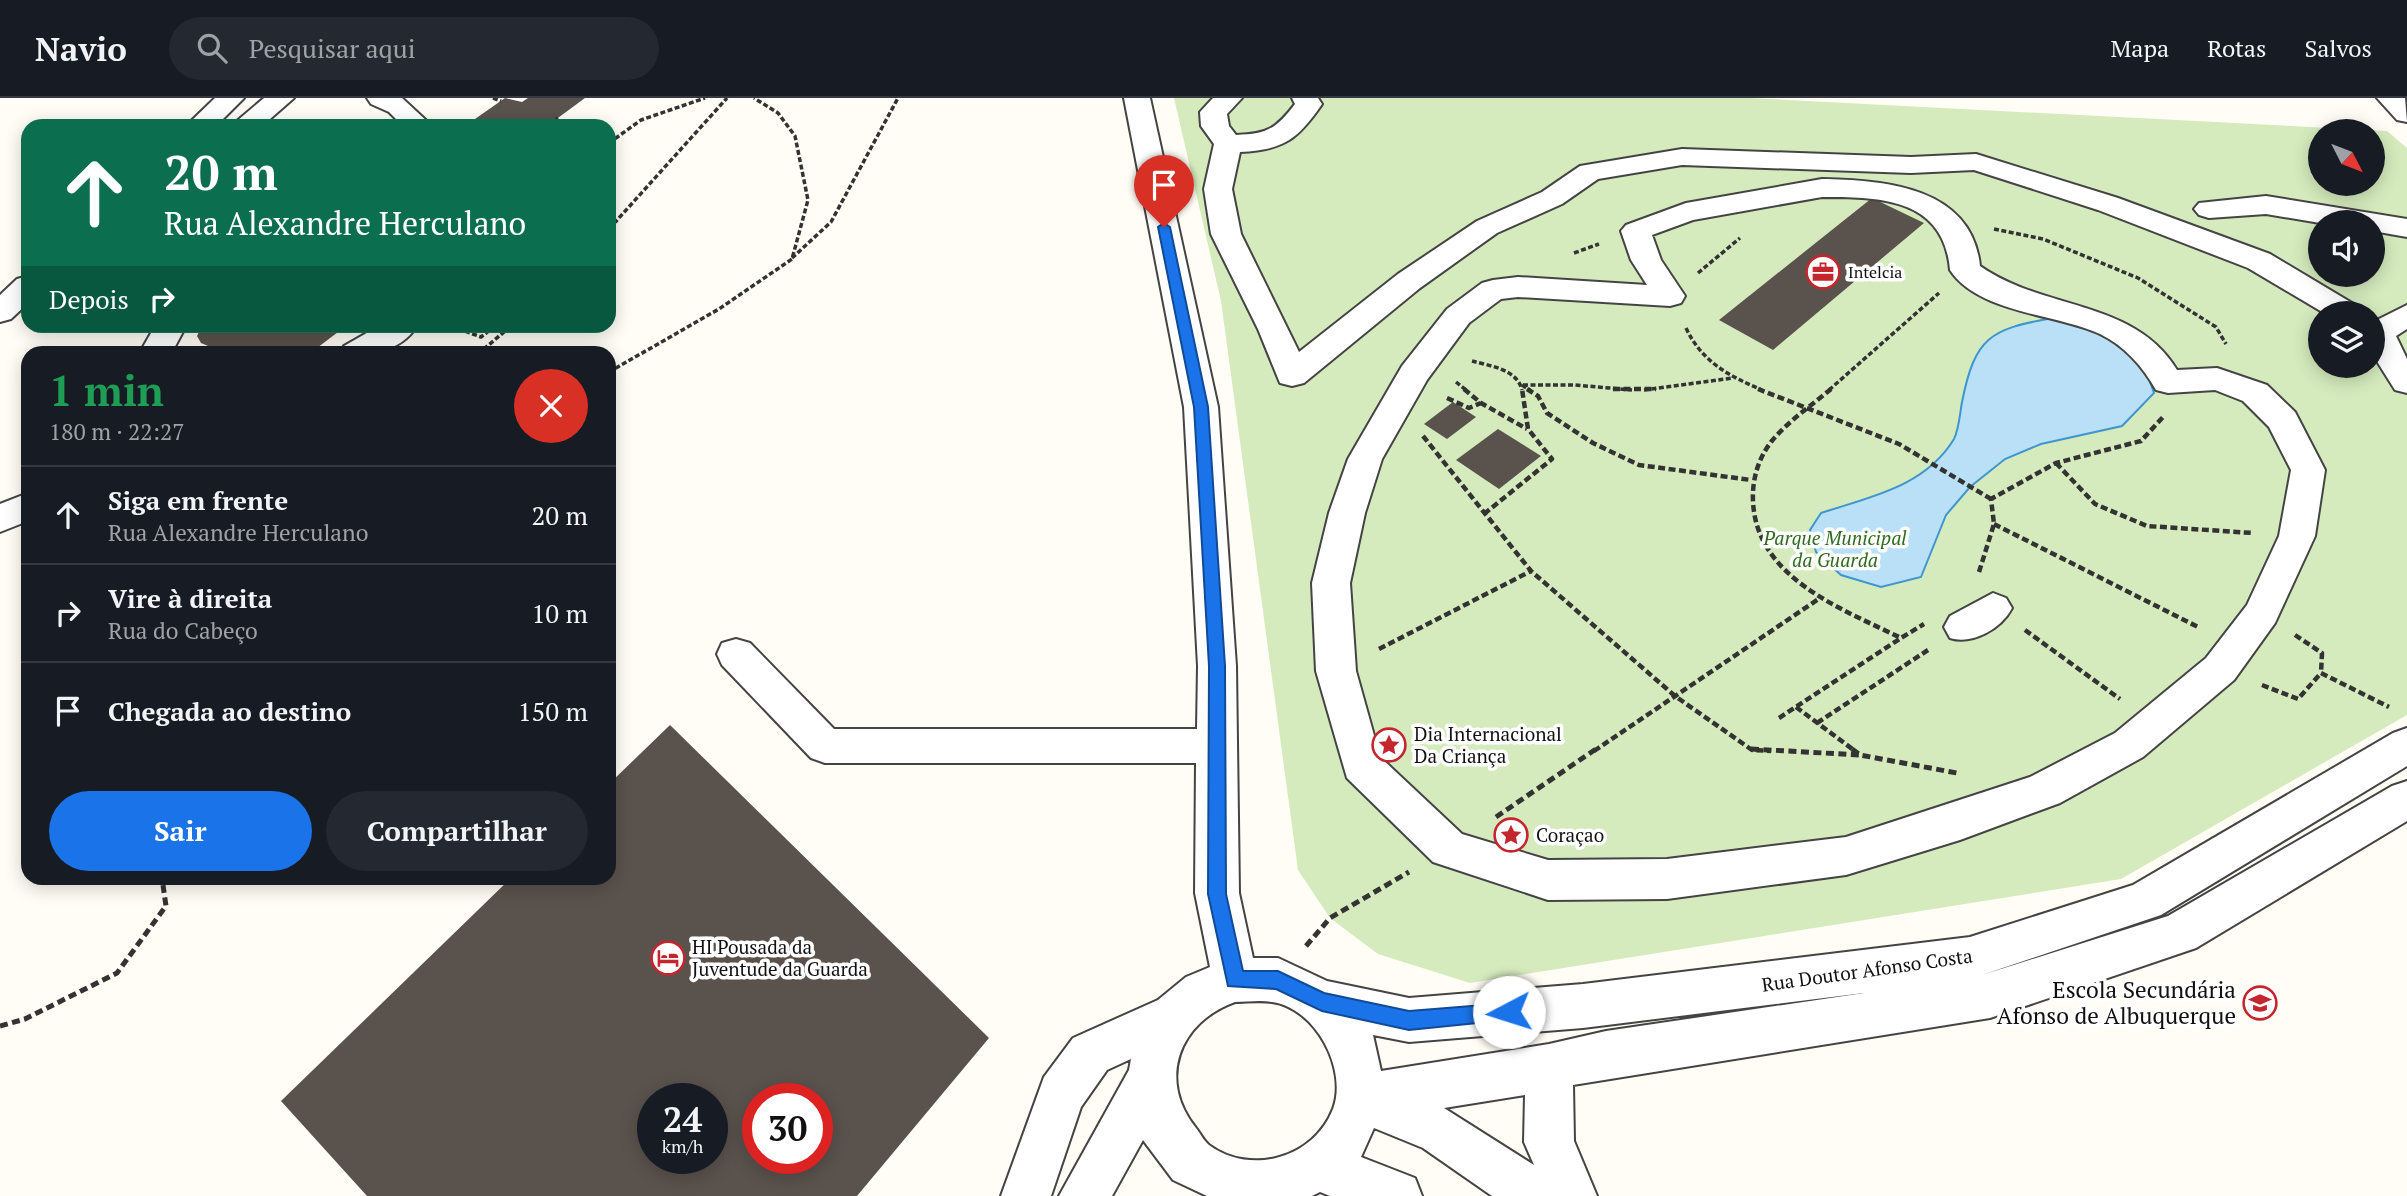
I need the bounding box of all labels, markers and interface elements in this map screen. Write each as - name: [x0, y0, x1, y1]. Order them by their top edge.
- search box: [169, 17, 659, 80]
- text: Navio: [35, 27, 127, 70]
- icon: search: [193, 29, 231, 67]
- text: Pesquisar aqui: [249, 31, 416, 65]
- text: Mapa: [2110, 32, 2169, 64]
- text: Rotas: [2207, 32, 2266, 64]
- text: Salvos: [2304, 32, 2372, 64]
- north arrow: [2308, 119, 2385, 196]
- map controls: [2308, 119, 2385, 378]
- text: 20 m: [164, 139, 278, 204]
- icon: ahead: [49, 147, 140, 238]
- pin: [1134, 155, 1194, 227]
- icon: arrive: [1145, 166, 1183, 204]
- text: Rua Alexandre Herculano: [164, 202, 526, 244]
- button: sound: [2308, 210, 2385, 287]
- office icon: Intelcia: [1804, 253, 1842, 291]
- place label: Intelcia: [1848, 261, 1902, 283]
- icon: right: [143, 280, 181, 318]
- text: Depois: [49, 282, 129, 316]
- button: layers: [2308, 301, 2385, 378]
- text: 1 min: [49, 362, 164, 418]
- button: close: [514, 369, 588, 443]
- text: 180 m · 22:27: [49, 416, 184, 447]
- text: Siga em frente: [108, 483, 288, 517]
- icon: ahead: [49, 496, 87, 534]
- text: 20 m: [532, 498, 588, 532]
- text: Rua Alexandre Herculano: [108, 517, 368, 548]
- park label: Parque Municipal da Guarda: [1762, 525, 1907, 572]
- text: Vire à direita: [108, 581, 272, 615]
- icon: right: [49, 594, 87, 632]
- text: 10 m: [532, 596, 588, 630]
- text: Rua do Cabeço: [108, 615, 258, 646]
- icon: arrive: [49, 692, 87, 730]
- text: Chegada ao destino: [108, 694, 351, 728]
- text: 150 m: [518, 694, 588, 728]
- place label: Dia Internacional Da Criança: [1414, 721, 1562, 768]
- place icon: Dia Internacional Da Criança: [1370, 726, 1408, 764]
- button: Sair: [49, 791, 312, 871]
- button: Compartilhar: [326, 791, 588, 871]
- place icon: Coraçao: [1492, 816, 1530, 854]
- place label: Coraçao: [1536, 822, 1604, 847]
- place label: HI Pousada da Juventude da Guarda: [692, 934, 868, 981]
- hotel icon: HI Pousada da Juventude da Guarda: [649, 939, 687, 977]
- street label: Rua Doutor Afonso Costa: [1760, 942, 1974, 997]
- place label: Escola Secundária Afonso de Albuquerque: [1997, 974, 2236, 1031]
- position arrow: [1472, 975, 1546, 1049]
- school or university icon: Escola Secundária Afonso de Albuquerque: [2241, 984, 2279, 1022]
- speed limit sign: 30: [742, 1083, 833, 1174]
- text: 24: [663, 1096, 702, 1142]
- text: km/h: [662, 1134, 703, 1158]

